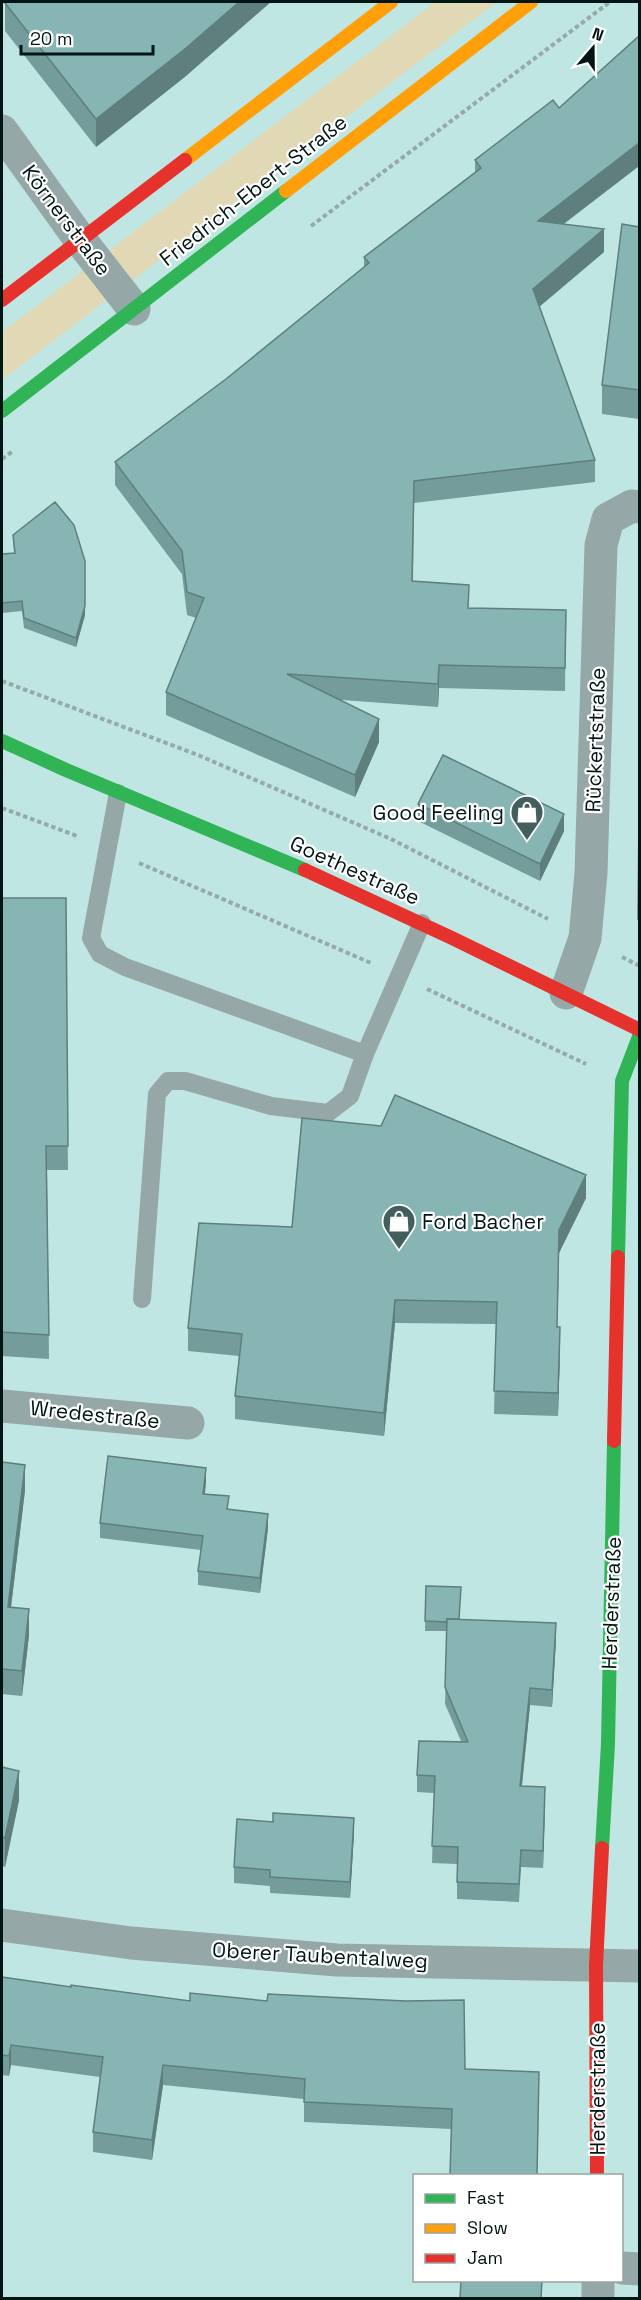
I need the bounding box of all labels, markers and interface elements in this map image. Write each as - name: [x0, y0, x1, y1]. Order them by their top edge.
- scale bar: [21, 18, 153, 56]
- north arrow: [563, 18, 623, 78]
- text: N: [589, 23, 607, 46]
- text: 20 m: [30, 27, 73, 50]
- street label: Friedrich-Ebert-Straße: [154, 108, 352, 272]
- street label: Körnerstraße: [16, 159, 118, 281]
- street label: Rückertstraße: [579, 667, 611, 813]
- shop icon: Good Feeling: [509, 794, 545, 841]
- place label: Good Feeling: [373, 799, 504, 826]
- street label: Goethestraße: [286, 829, 424, 911]
- shop icon: Ford Bacher: [381, 1203, 417, 1250]
- place label: Ford Bacher: [422, 1208, 544, 1235]
- street label: Wredestraße: [29, 1394, 161, 1434]
- street label: Herderstraße: [595, 1536, 627, 1670]
- street label: Oberer Taubentalweg: [212, 1936, 428, 1974]
- street label: Herderstraße: [584, 2022, 611, 2156]
- legend: [413, 2174, 623, 2282]
- text: Fast: [467, 2186, 504, 2209]
- text: Slow: [467, 2216, 508, 2239]
- text: Jam: [467, 2246, 503, 2269]

